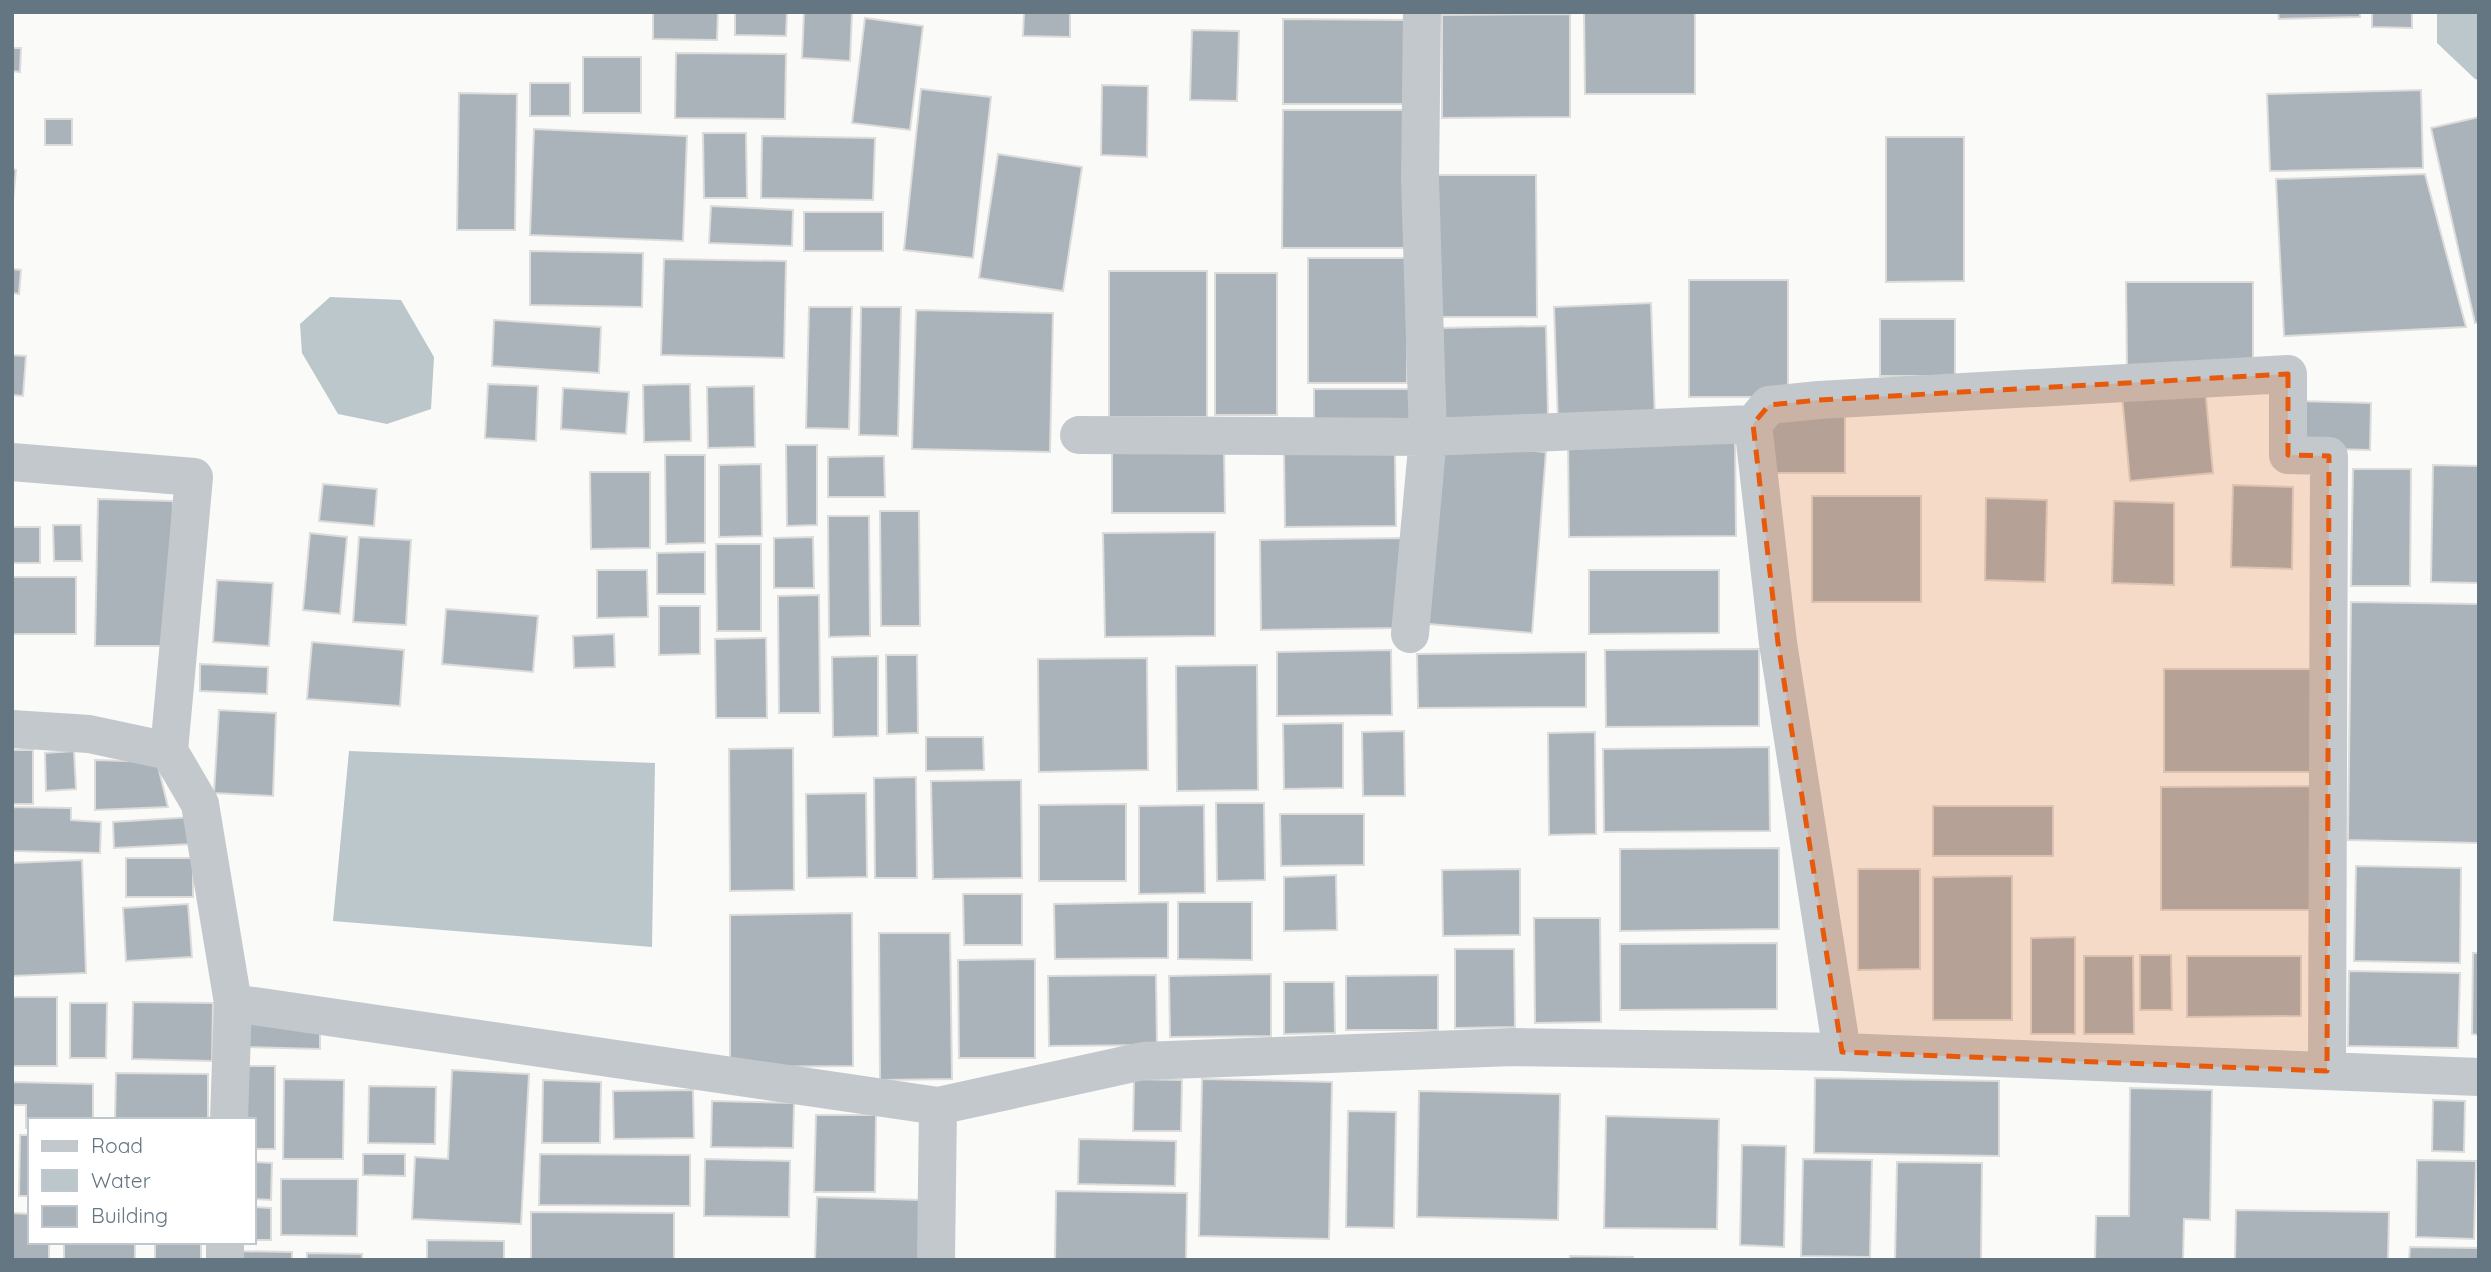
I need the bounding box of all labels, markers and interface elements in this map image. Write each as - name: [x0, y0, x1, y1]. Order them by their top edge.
- legend: [28, 1118, 256, 1244]
- text: Road: [91, 1132, 143, 1158]
- text: Water: [91, 1167, 151, 1193]
- text: Building: [91, 1202, 168, 1228]

